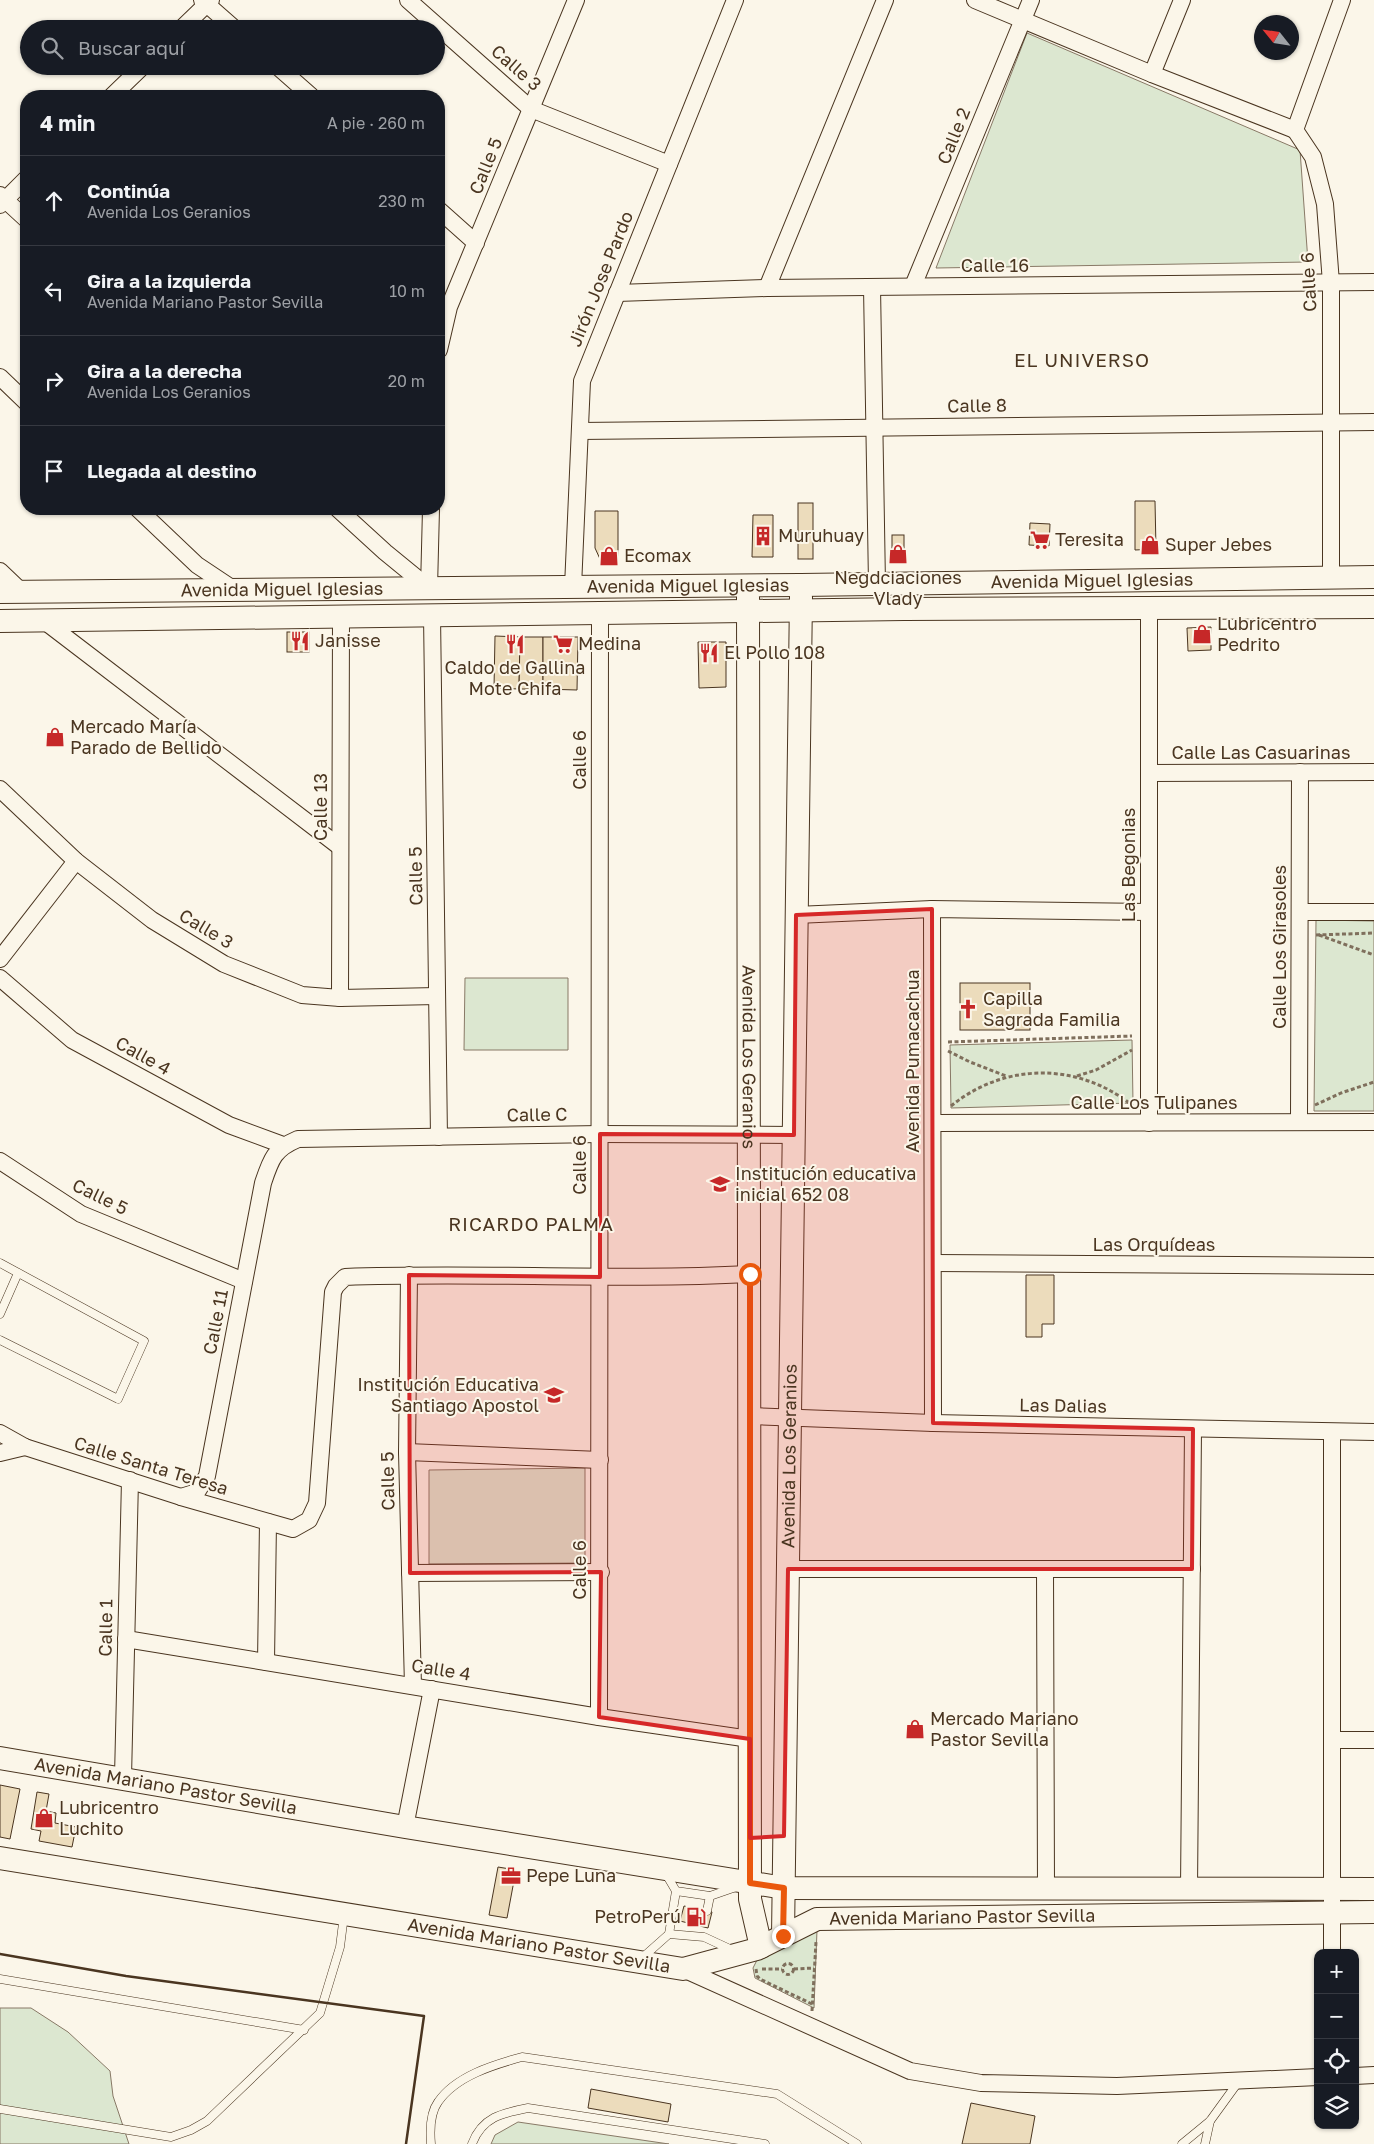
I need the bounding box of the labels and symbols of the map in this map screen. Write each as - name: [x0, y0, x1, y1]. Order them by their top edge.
- north arrow: [1254, 15, 1299, 60]
- street label: Calle 3: [487, 40, 546, 95]
- street label: Calle 2: [932, 104, 974, 167]
- street label: Calle 5: [464, 134, 506, 197]
- street label: Jirón Jose Pardo: [563, 208, 637, 349]
- street label: Calle 6: [1295, 252, 1321, 312]
- street label: Calle 16: [961, 254, 1029, 276]
- district label: EL UNIVERSO: [1014, 348, 1150, 371]
- street label: Calle 8: [947, 393, 1007, 417]
- place label: Muruhuay: [778, 524, 864, 546]
- building icon: Muruhuay: [752, 525, 774, 547]
- place label: Teresita: [1055, 528, 1124, 550]
- supermarket icon: Teresita: [1029, 529, 1051, 551]
- place label: Super Jebes: [1165, 533, 1272, 555]
- shop icon: Super Jebes: [1139, 534, 1161, 556]
- shop icon: Negdciaciones Vlady: [887, 543, 909, 565]
- place label: Ecomax: [624, 544, 692, 566]
- shop icon: Ecomax: [598, 545, 620, 567]
- place label: Negdciaciones Vlady: [834, 566, 962, 609]
- street label: Avenida Miguel Iglesias: [990, 568, 1193, 592]
- street label: Avenida Miguel Iglesias: [587, 573, 789, 597]
- street label: Avenida Miguel Iglesias: [181, 577, 383, 600]
- place label: Lubricentro Pedrito: [1217, 612, 1317, 655]
- shop icon: Lubricentro Pedrito: [1191, 623, 1213, 645]
- place label: Janisse: [315, 629, 381, 651]
- restaurant icon: Janisse: [289, 630, 311, 652]
- place label: Medina: [578, 632, 641, 654]
- restaurant icon: Caldo de Gallina Mote Chifa: [504, 633, 526, 655]
- supermarket icon: Medina: [552, 633, 574, 655]
- place label: El Pollo 108: [724, 641, 825, 663]
- restaurant icon: El Pollo 108: [698, 642, 720, 664]
- place label: Caldo de Gallina Mote Chifa: [445, 656, 585, 699]
- place label: Mercado María Parado de Bellido: [70, 715, 222, 758]
- shop icon: Mercado María Parado de Bellido: [44, 726, 66, 748]
- street label: Calle 6: [568, 730, 590, 790]
- street label: Calle Las Casuarinas: [1172, 741, 1350, 763]
- street label: Calle 13: [309, 773, 331, 841]
- street label: Las Begonias: [1117, 808, 1139, 922]
- street label: Calle 5: [403, 846, 427, 906]
- street label: Calle Los Girasoles: [1268, 865, 1290, 1029]
- street label: Calle 3: [175, 903, 238, 953]
- street label: Avenida Los Geranios: [739, 965, 761, 1149]
- street label: Avenida Pumacachua: [901, 969, 923, 1153]
- place label: Capilla Sagrada Familia: [983, 987, 1121, 1030]
- church icon: Capilla Sagrada Familia: [957, 998, 979, 1020]
- street label: Calle 4: [112, 1031, 175, 1079]
- street label: Calle Los Tulipanes: [1071, 1091, 1237, 1113]
- street label: Calle C: [506, 1102, 568, 1126]
- street label: Calle 6: [568, 1135, 590, 1195]
- place label: Institución educativa inicial 652 08: [735, 1162, 916, 1205]
- street label: Calle 5: [69, 1173, 132, 1219]
- school or university icon: Institución educativa inicial 652 08: [709, 1173, 731, 1195]
- district label: RICARDO PALMA: [448, 1212, 614, 1235]
- street label: Las Orquídeas: [1093, 1233, 1215, 1255]
- route start: [739, 1263, 762, 1286]
- street label: Calle 11: [198, 1287, 232, 1356]
- street label: Avenida Los Geranios: [776, 1364, 801, 1548]
- place label: Institución Educativa Santiago Apostol: [357, 1373, 539, 1416]
- school or university icon: Institución Educativa Santiago Apostol: [543, 1384, 565, 1406]
- street label: Las Dalias: [1019, 1393, 1107, 1417]
- street label: Calle Santa Teresa: [72, 1431, 231, 1499]
- street label: Calle 5: [375, 1451, 399, 1511]
- street label: Calle 6: [568, 1540, 590, 1600]
- street label: Calle 1: [94, 1599, 117, 1657]
- street label: Calle 4: [410, 1653, 472, 1685]
- place label: Mercado Mariano Pastor Sevilla: [930, 1707, 1079, 1750]
- shop icon: Mercado Mariano Pastor Sevilla: [904, 1718, 926, 1740]
- street label: Avenida Mariano Pastor Sevilla: [33, 1752, 299, 1818]
- place label: Lubricentro Luchito: [59, 1796, 159, 1839]
- shop icon: Lubricentro Luchito: [33, 1807, 55, 1829]
- place label: Pepe Luna: [526, 1864, 616, 1886]
- office icon: Pepe Luna: [500, 1865, 522, 1887]
- street label: Avenida Mariano Pastor Sevilla: [829, 1904, 1095, 1929]
- place label: PetroPerú: [594, 1905, 681, 1927]
- fuel station icon: PetroPerú: [685, 1906, 707, 1928]
- street label: Avenida Mariano Pastor Sevilla: [406, 1912, 672, 1977]
- route end: [772, 1925, 795, 1948]

